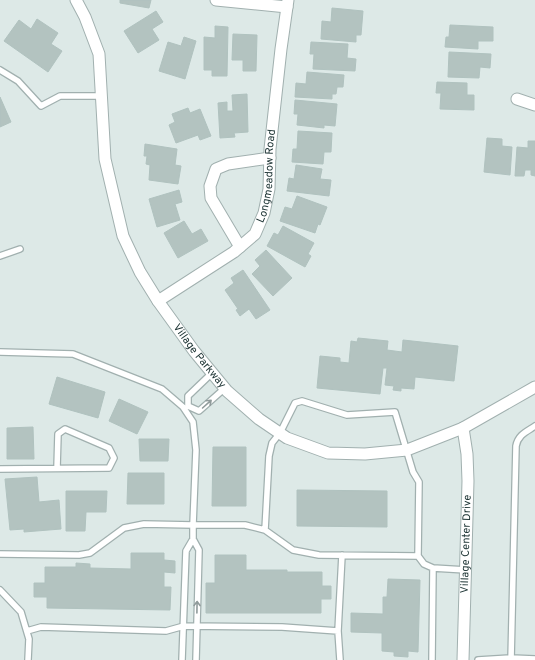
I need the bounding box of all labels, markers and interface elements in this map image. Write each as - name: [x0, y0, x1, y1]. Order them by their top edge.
- street label: Longmeadow Road: [254, 129, 279, 225]
- street label: Village Parkway: [170, 321, 229, 392]
- one-way arrow: [202, 400, 212, 409]
- street label: Village Center Drive: [458, 494, 475, 594]
- one-way arrow: [193, 601, 201, 614]

